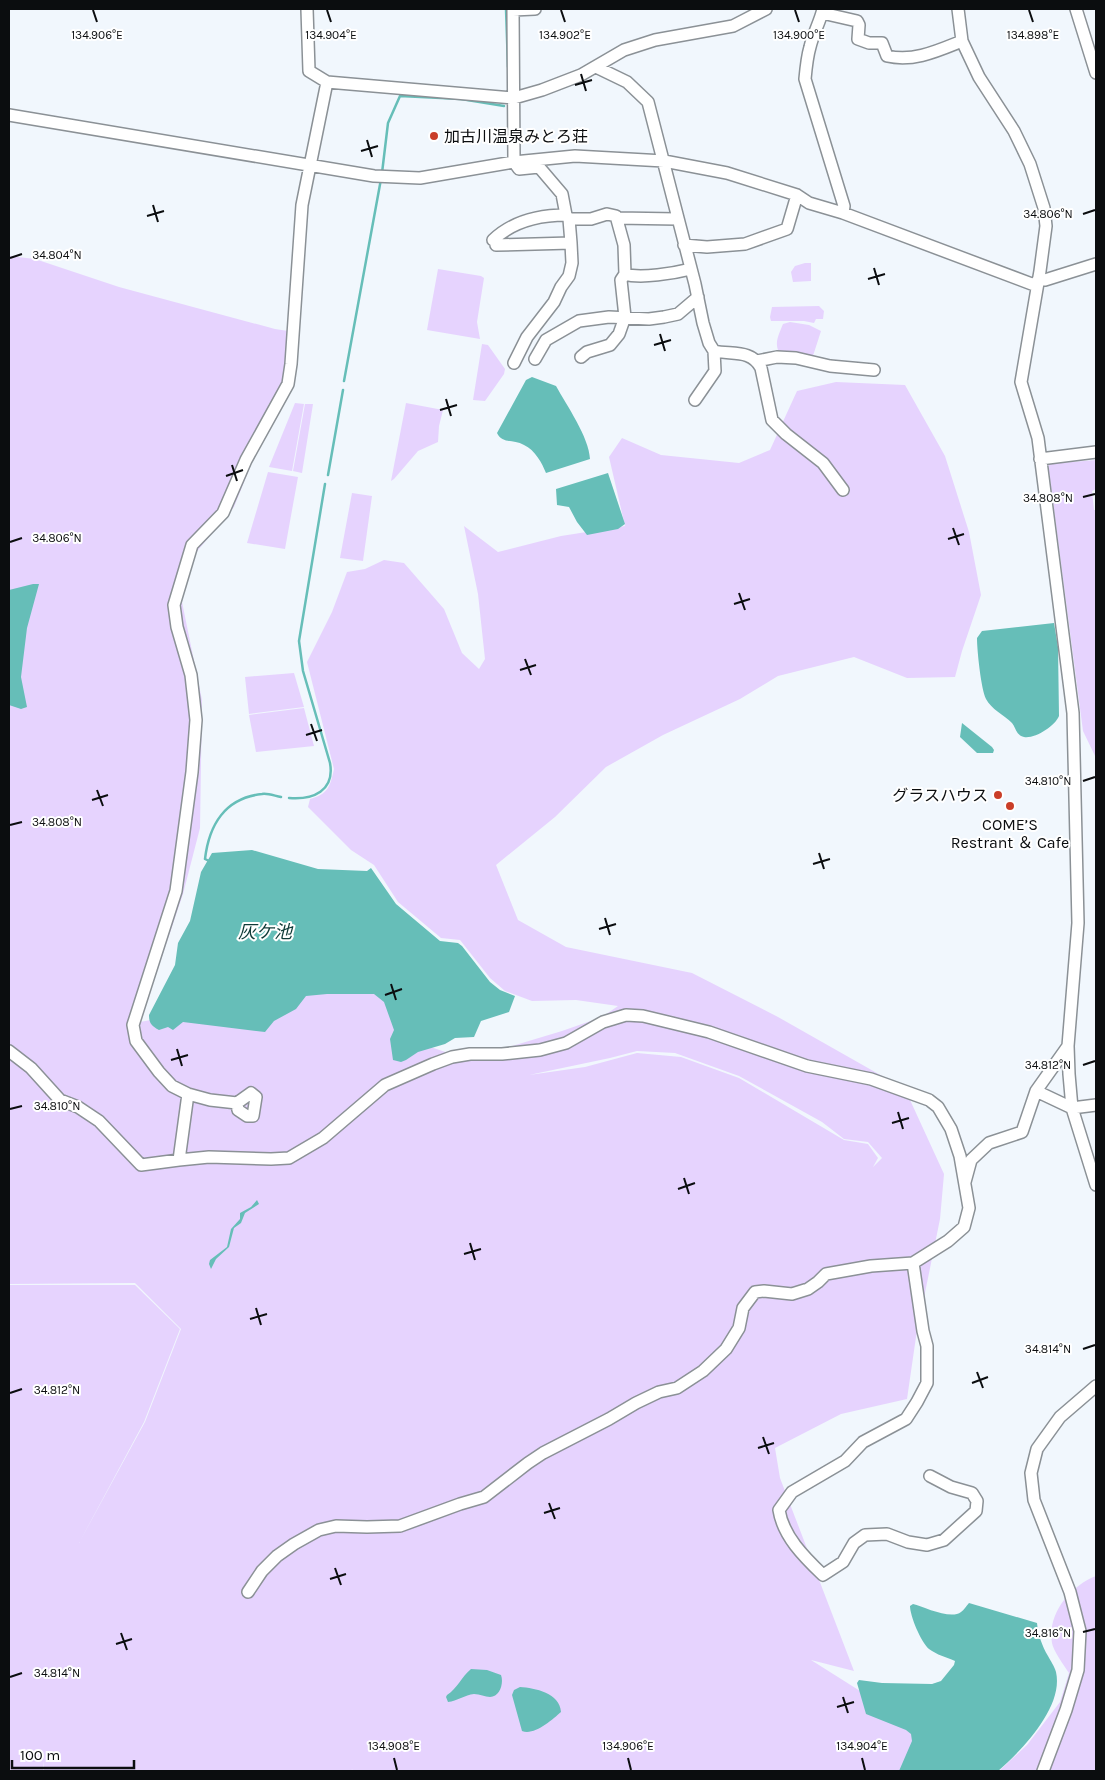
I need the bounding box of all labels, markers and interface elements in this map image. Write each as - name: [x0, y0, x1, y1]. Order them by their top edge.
- text: 134.906°E: [71, 28, 123, 42]
- text: 134.904°E: [305, 28, 357, 42]
- text: 134.902°E: [539, 28, 591, 42]
- text: 134.900°E: [773, 28, 825, 42]
- text: 134.898°E: [1007, 28, 1059, 42]
- place label: 加古川温泉みとろ荘: [444, 127, 588, 146]
- marker: 加古川温泉みとろ荘: [428, 130, 440, 142]
- text: 34.806°N: [1023, 207, 1073, 221]
- text: 34.804°N: [32, 248, 82, 262]
- text: 34.808°N: [1023, 491, 1073, 505]
- text: 34.806°N: [32, 531, 82, 545]
- text: 34.810°N: [1025, 774, 1071, 788]
- place label: グラスハウス: [892, 786, 988, 805]
- marker: グラスハウス: [992, 789, 1004, 801]
- marker: COME’S Restrant ＆ Cafe: [1004, 800, 1016, 812]
- text: 34.808°N: [32, 815, 82, 829]
- place label: COME’S Restrant ＆ Cafe: [951, 815, 1069, 852]
- water label: 灰ケ池: [238, 921, 294, 943]
- text: 34.812°N: [1025, 1058, 1071, 1072]
- text: 34.810°N: [34, 1099, 80, 1113]
- text: 34.814°N: [1025, 1342, 1071, 1356]
- text: 34.812°N: [34, 1383, 80, 1397]
- text: 34.816°N: [1025, 1626, 1071, 1640]
- text: 34.814°N: [34, 1666, 80, 1680]
- scale bar: [12, 1738, 135, 1770]
- text: 134.908°E: [368, 1739, 420, 1753]
- text: 134.906°E: [602, 1739, 654, 1753]
- text: 134.904°E: [836, 1739, 888, 1753]
- text: 100 m: [20, 1746, 60, 1764]

